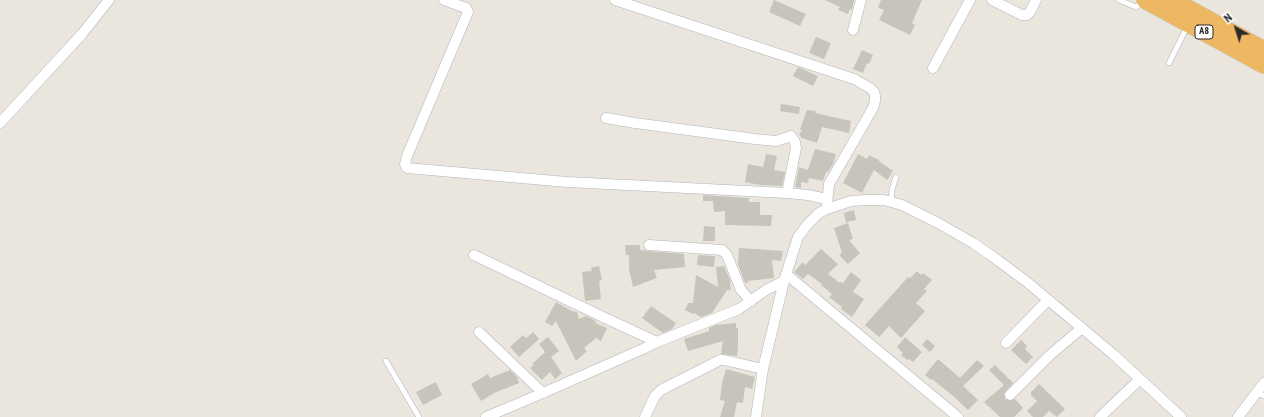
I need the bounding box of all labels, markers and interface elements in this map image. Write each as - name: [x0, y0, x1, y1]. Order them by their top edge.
- north arrow: [1216, 8, 1256, 48]
- text: N: [1221, 11, 1235, 25]
- road number: A8: [1195, 25, 1213, 39]

